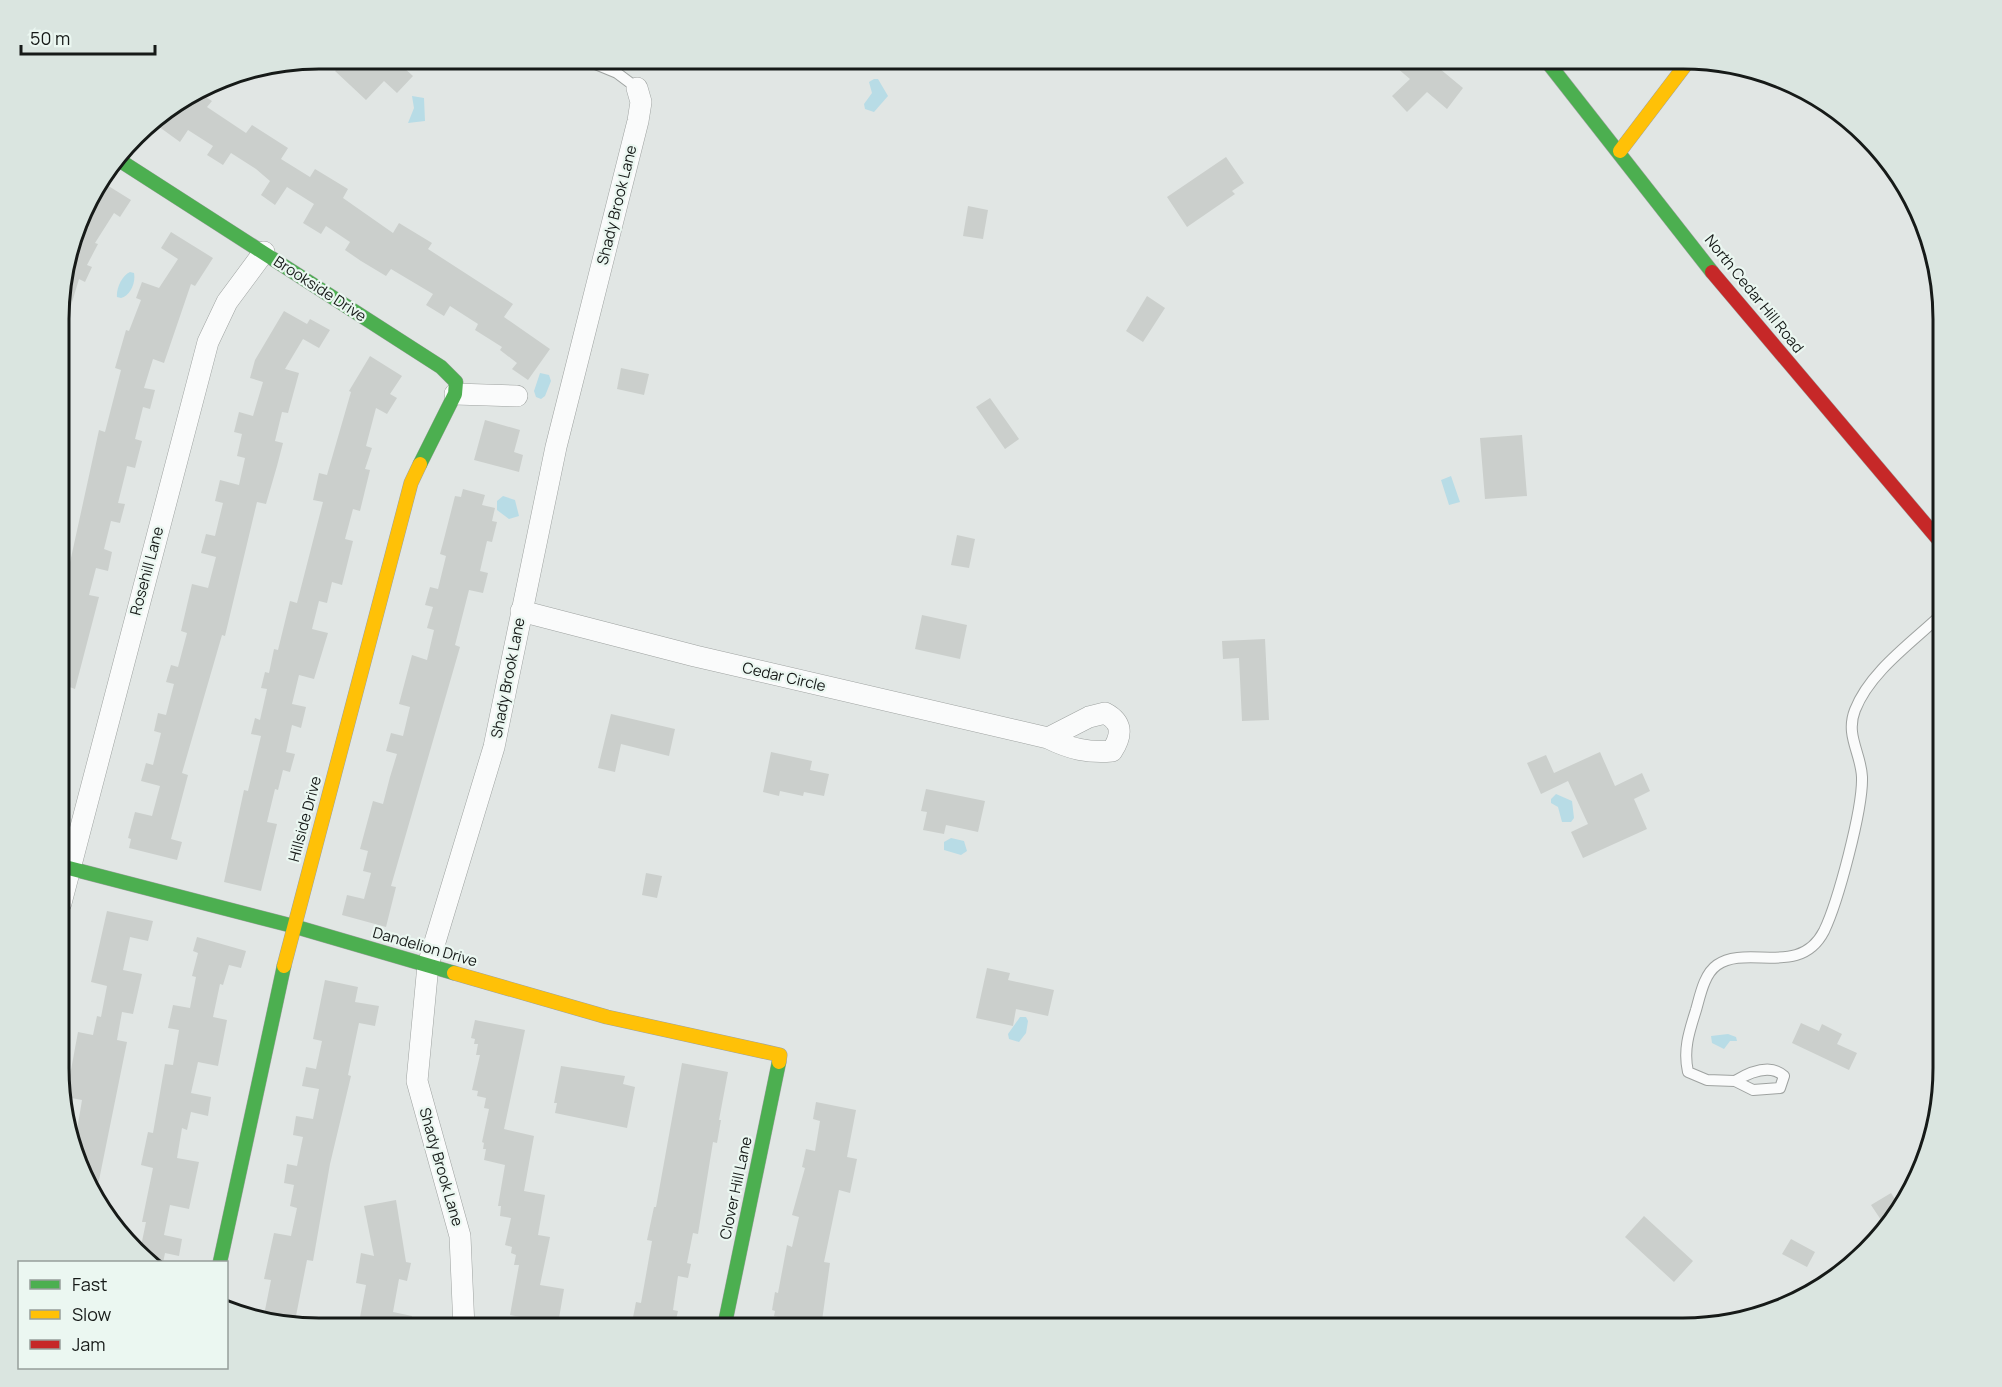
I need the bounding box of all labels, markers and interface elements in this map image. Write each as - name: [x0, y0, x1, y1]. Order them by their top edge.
- scale bar: [21, 18, 154, 56]
- text: 50 m: [30, 26, 70, 50]
- street label: Shady Brook Lane: [592, 143, 642, 267]
- street label: North Cedar Hill Road: [1700, 230, 1809, 357]
- street label: Brookside Drive: [270, 251, 371, 327]
- street label: Rosehill Lane: [125, 524, 168, 618]
- street label: Shady Brook Lane: [486, 616, 530, 740]
- street label: Cedar Circle: [740, 657, 828, 696]
- street label: Hillside Drive: [283, 773, 326, 864]
- street label: Dandelion Drive: [370, 922, 480, 972]
- street label: Shady Brook Lane: [414, 1105, 469, 1229]
- street label: Clover Hill Lane: [714, 1134, 757, 1241]
- legend: [18, 1261, 228, 1369]
- text: Fast: [72, 1272, 107, 1296]
- text: Slow: [72, 1302, 112, 1326]
- text: Jam: [72, 1332, 106, 1356]

